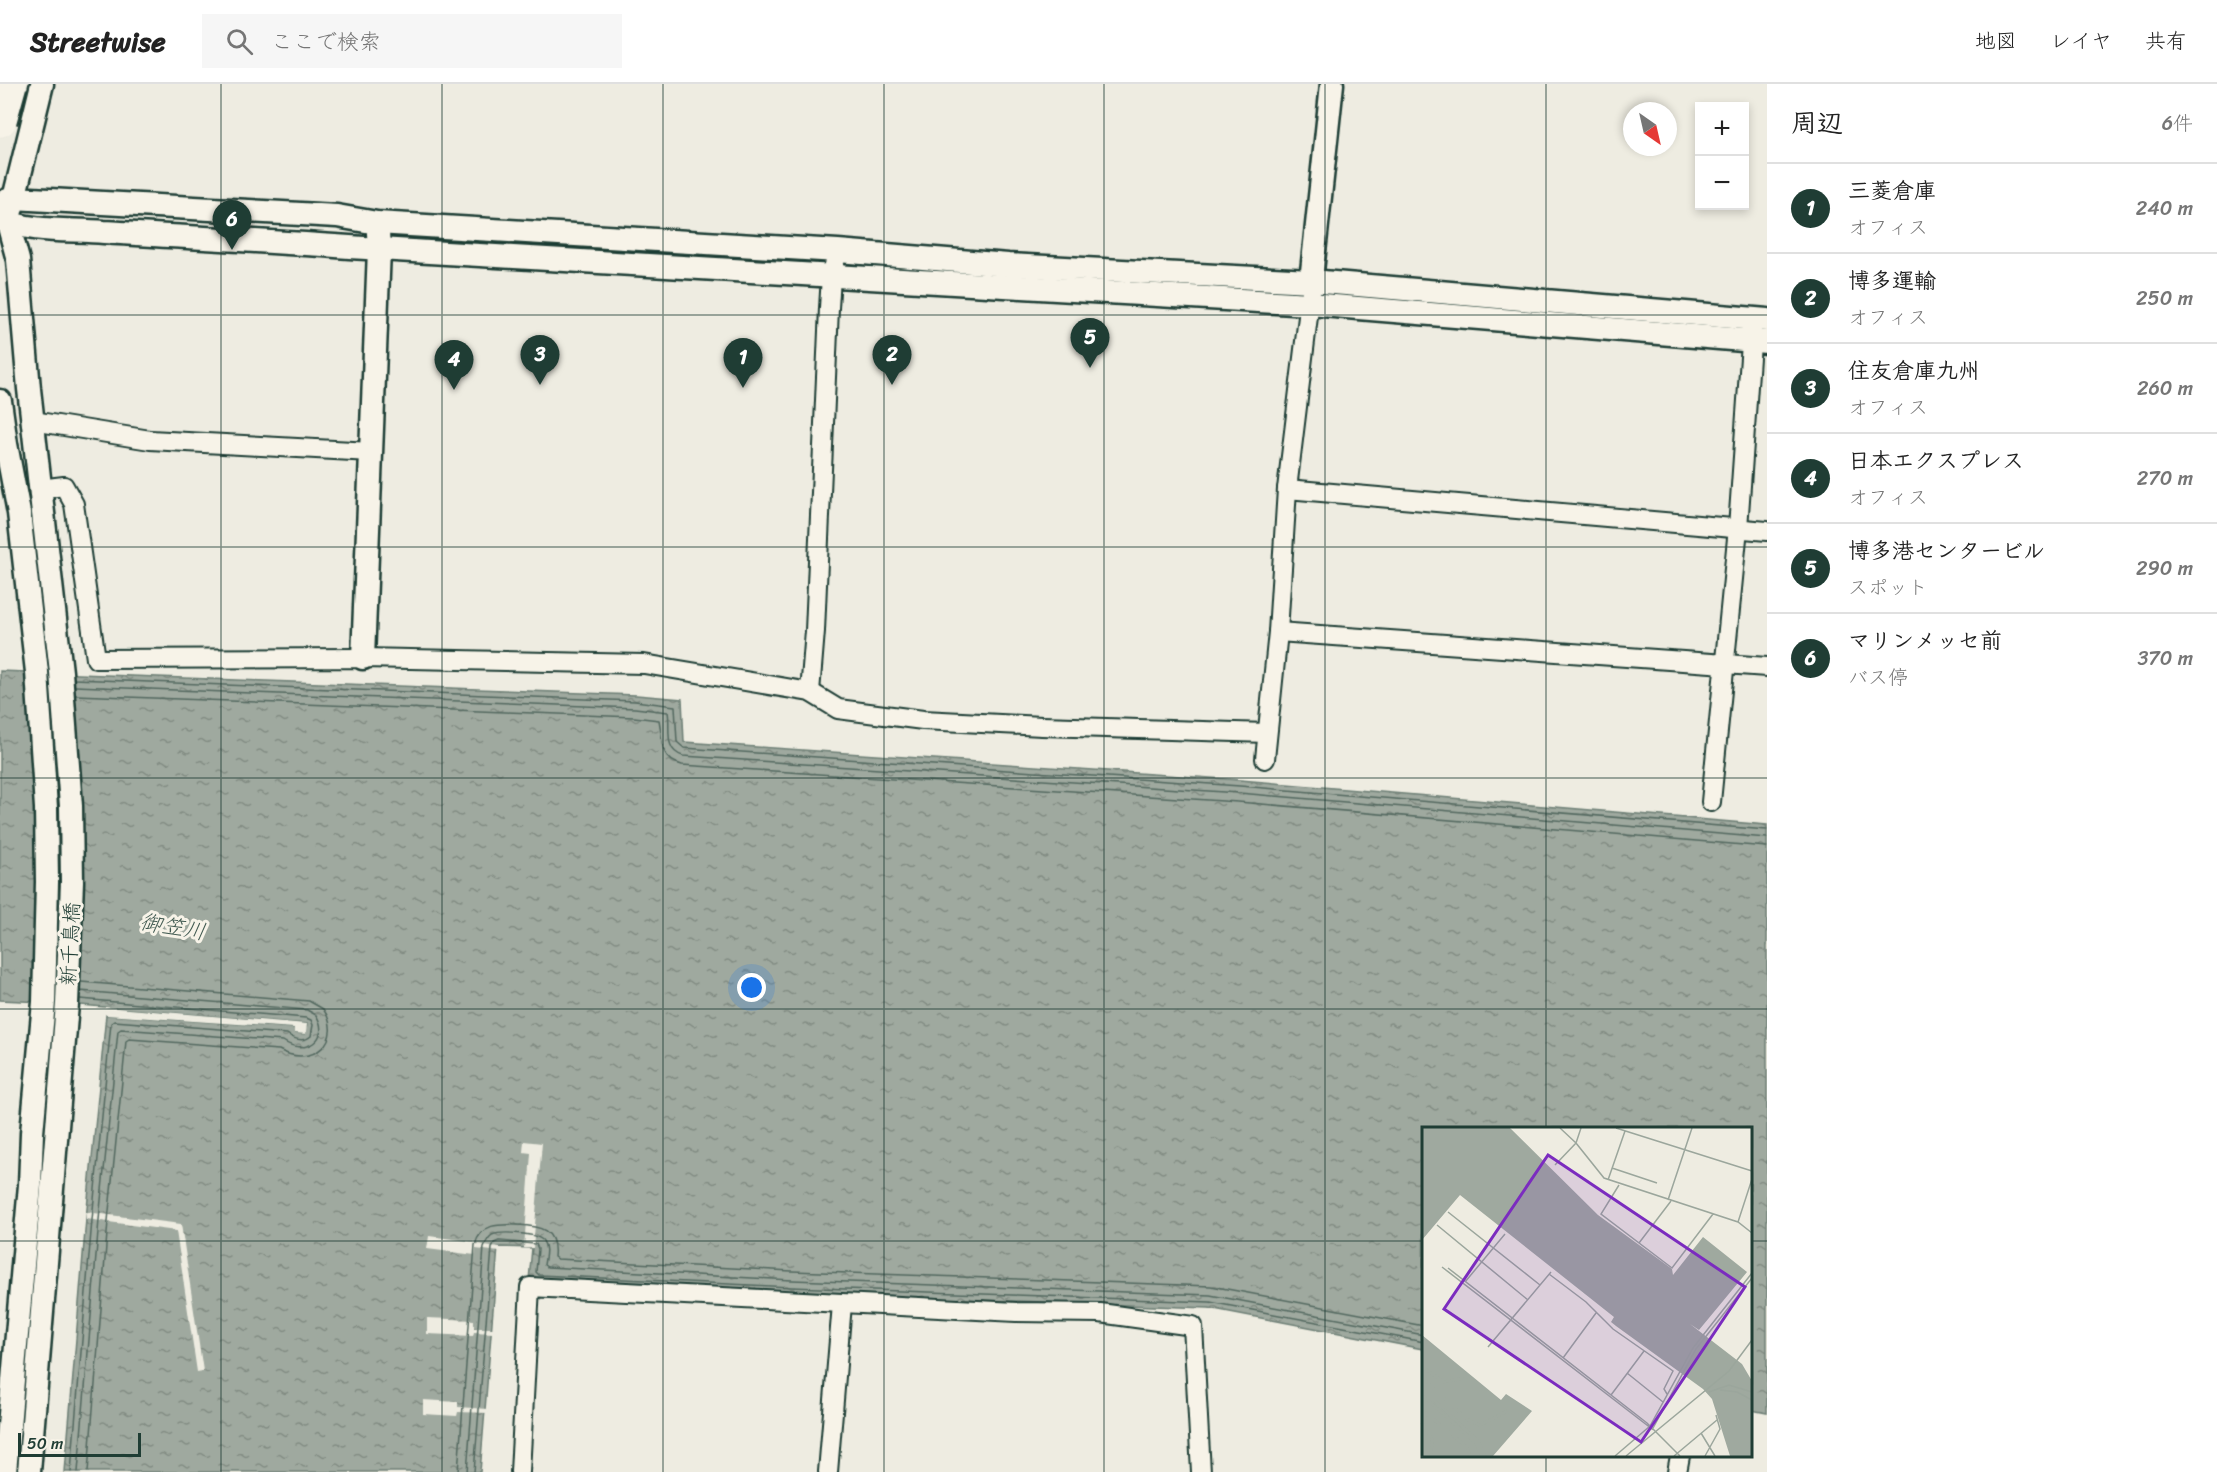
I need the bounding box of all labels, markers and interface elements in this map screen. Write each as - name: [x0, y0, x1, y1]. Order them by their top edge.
- search box: [202, 14, 622, 68]
- text: Streetwise: [30, 17, 166, 66]
- text: ここで検索: [271, 22, 381, 61]
- text: 地図: [1975, 22, 2017, 60]
- text: レイヤ: [2050, 22, 2112, 60]
- text: 共有: [2145, 22, 2187, 60]
- icon: search: [223, 25, 256, 58]
- text: 周辺: [1791, 100, 1843, 146]
- north arrow: [1623, 102, 1677, 156]
- map controls: [1695, 102, 1749, 210]
- button: +: [1695, 102, 1749, 156]
- text: 6件: [2162, 106, 2193, 141]
- button: −: [1695, 156, 1749, 210]
- text: 三菱倉庫: [1848, 171, 1936, 210]
- text: 1: [1806, 191, 1815, 226]
- text: 240 m: [2136, 191, 2193, 226]
- pin: 6: [212, 200, 252, 250]
- text: オフィス: [1848, 210, 1928, 245]
- text: 博多運輸: [1848, 261, 1936, 300]
- text: 2: [1805, 281, 1816, 316]
- text: 250 m: [2136, 281, 2193, 316]
- text: オフィス: [1848, 300, 1928, 335]
- pin: 5: [1070, 318, 1110, 368]
- pin: 3: [520, 336, 560, 385]
- pin: 2: [872, 336, 912, 385]
- pin: 1: [724, 338, 762, 388]
- pin: 4: [434, 340, 474, 390]
- text: 住友倉庫九州: [1848, 351, 1980, 390]
- text: 3: [1805, 371, 1816, 406]
- text: 260 m: [2137, 371, 2193, 406]
- text: オフィス: [1848, 390, 1928, 425]
- text: 日本エクスプレス: [1848, 441, 2024, 480]
- text: 4: [1804, 461, 1817, 496]
- text: 270 m: [2137, 461, 2193, 496]
- text: オフィス: [1848, 480, 1928, 515]
- text: 博多港センタービル: [1848, 531, 2045, 570]
- text: 5: [1804, 551, 1817, 586]
- text: 290 m: [2136, 551, 2193, 586]
- text: スポット: [1848, 570, 1928, 605]
- text: マリンメッセ前: [1848, 621, 2002, 660]
- text: 6: [1805, 641, 1816, 676]
- text: 370 m: [2137, 641, 2193, 676]
- text: バス停: [1848, 660, 1908, 695]
- street label: 新千鳥橋: [49, 901, 91, 987]
- water label: 御笠川: [137, 902, 209, 951]
- your location: [737, 973, 766, 1002]
- inset map: [1422, 1127, 1752, 1457]
- text: 50 m: [27, 1429, 63, 1458]
- scale bar: [18, 1430, 141, 1458]

